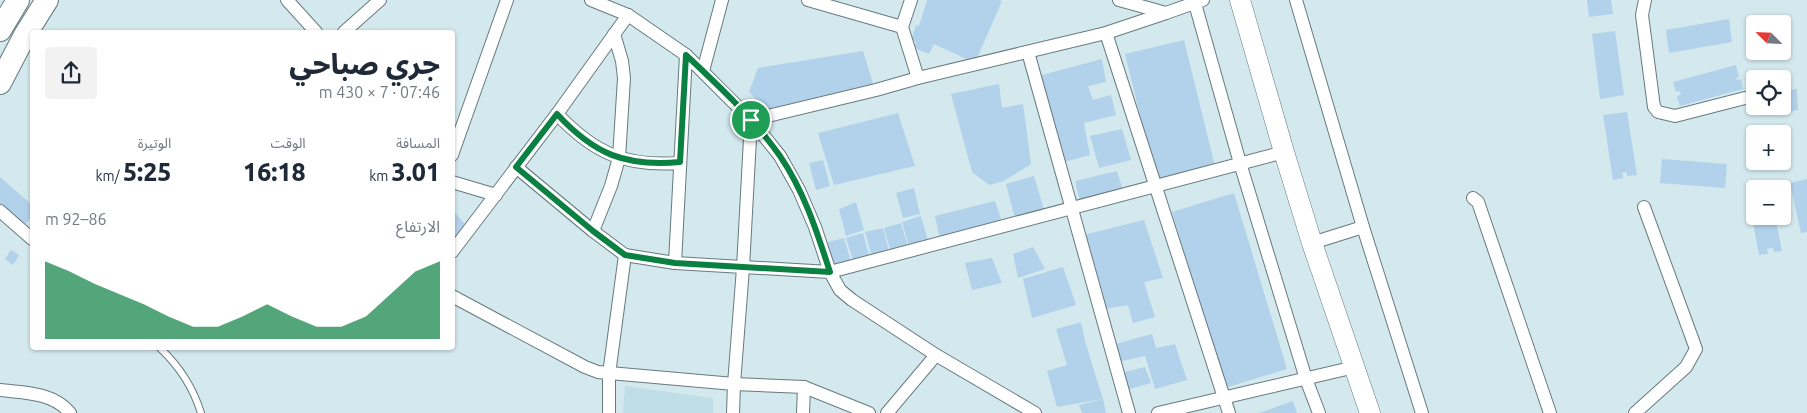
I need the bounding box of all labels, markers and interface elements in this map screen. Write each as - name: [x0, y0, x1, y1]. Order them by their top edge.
- north arrow: [1746, 15, 1791, 60]
- map controls: [1746, 15, 1791, 225]
- button: share: [45, 47, 97, 99]
- text: جري صباحي: [289, 48, 440, 79]
- button: locate: [1746, 70, 1791, 115]
- text: 07:46 · 7 × 430 m: [319, 83, 440, 101]
- pin: [730, 99, 772, 141]
- icon: arrive: [737, 106, 765, 134]
- button: +: [1746, 125, 1791, 170]
- text: الوتيرة: [138, 135, 171, 151]
- text: الوقت: [271, 135, 306, 151]
- text: المسافة: [396, 135, 440, 151]
- text: 5:25: [123, 158, 171, 186]
- text: 16:18: [243, 158, 306, 186]
- text: 3.01: [392, 158, 440, 186]
- text: /km: [95, 168, 123, 184]
- text: km: [369, 168, 392, 184]
- button: −: [1746, 180, 1791, 225]
- text: 86–92 m: [45, 210, 107, 228]
- text: الارتفاع: [396, 217, 440, 235]

